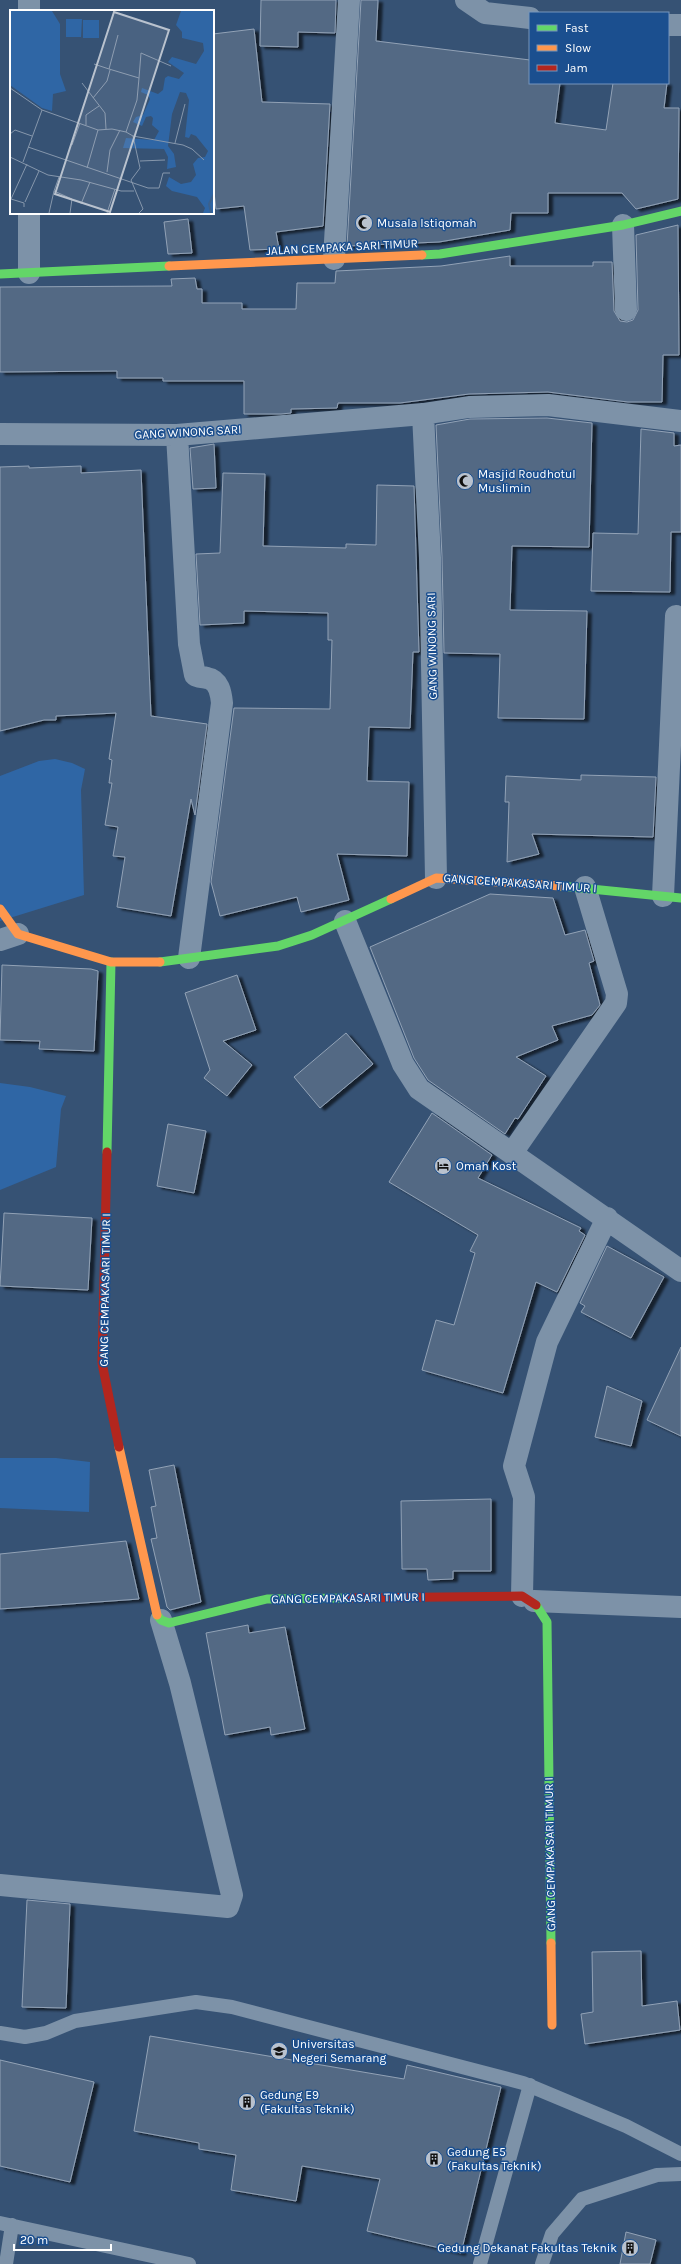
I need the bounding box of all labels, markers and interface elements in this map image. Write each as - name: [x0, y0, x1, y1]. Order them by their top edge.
- inset map: [10, 10, 214, 214]
- legend: [529, 12, 669, 84]
- text: Fast: [565, 21, 589, 35]
- text: Slow: [565, 41, 591, 55]
- text: Jam: [565, 61, 588, 75]
- mosque icon: Musala Istiqomah: [354, 213, 374, 233]
- place label: Musala Istiqomah: [377, 216, 477, 230]
- street label: JALAN CEMPAKA SARI TIMUR: [266, 236, 418, 258]
- street label: GANG WINONG SARI: [134, 422, 242, 442]
- place label: Masjid Roudhotul Muslimin: [478, 467, 576, 495]
- mosque icon: Masjid Roudhotul Muslimin: [455, 471, 475, 491]
- street label: GANG WINONG SARI: [424, 592, 440, 700]
- street label: GANG CEMPAKASARI TIMUR I: [443, 871, 597, 895]
- hotel icon: Omah Kost: [433, 1156, 453, 1176]
- place label: Omah Kost: [456, 1159, 517, 1173]
- street label: GANG CEMPAKASARI TIMUR I: [97, 1213, 113, 1367]
- street label: GANG CEMPAKASARI TIMUR I: [271, 1590, 425, 1606]
- street label: GANG CEMPAKASARI TIMUR I: [542, 1777, 558, 1931]
- place label: Universitas Negeri Semarang: [292, 2037, 387, 2065]
- school or university icon: Universitas Negeri Semarang: [269, 2041, 289, 2061]
- place label: Gedung E9 (Fakultas Teknik): [260, 2088, 354, 2116]
- building icon: Gedung E9 (Fakultas Teknik): [237, 2092, 257, 2112]
- place label: Gedung E5 (Fakultas Teknik): [447, 2145, 541, 2173]
- building icon: Gedung E5 (Fakultas Teknik): [424, 2149, 444, 2169]
- scale bar: [14, 2226, 111, 2252]
- text: 20 m: [20, 2233, 48, 2247]
- building icon: Gedung Dekanat Fakultas Teknik: [620, 2238, 640, 2258]
- place label: Gedung Dekanat Fakultas Teknik: [437, 2241, 617, 2255]

